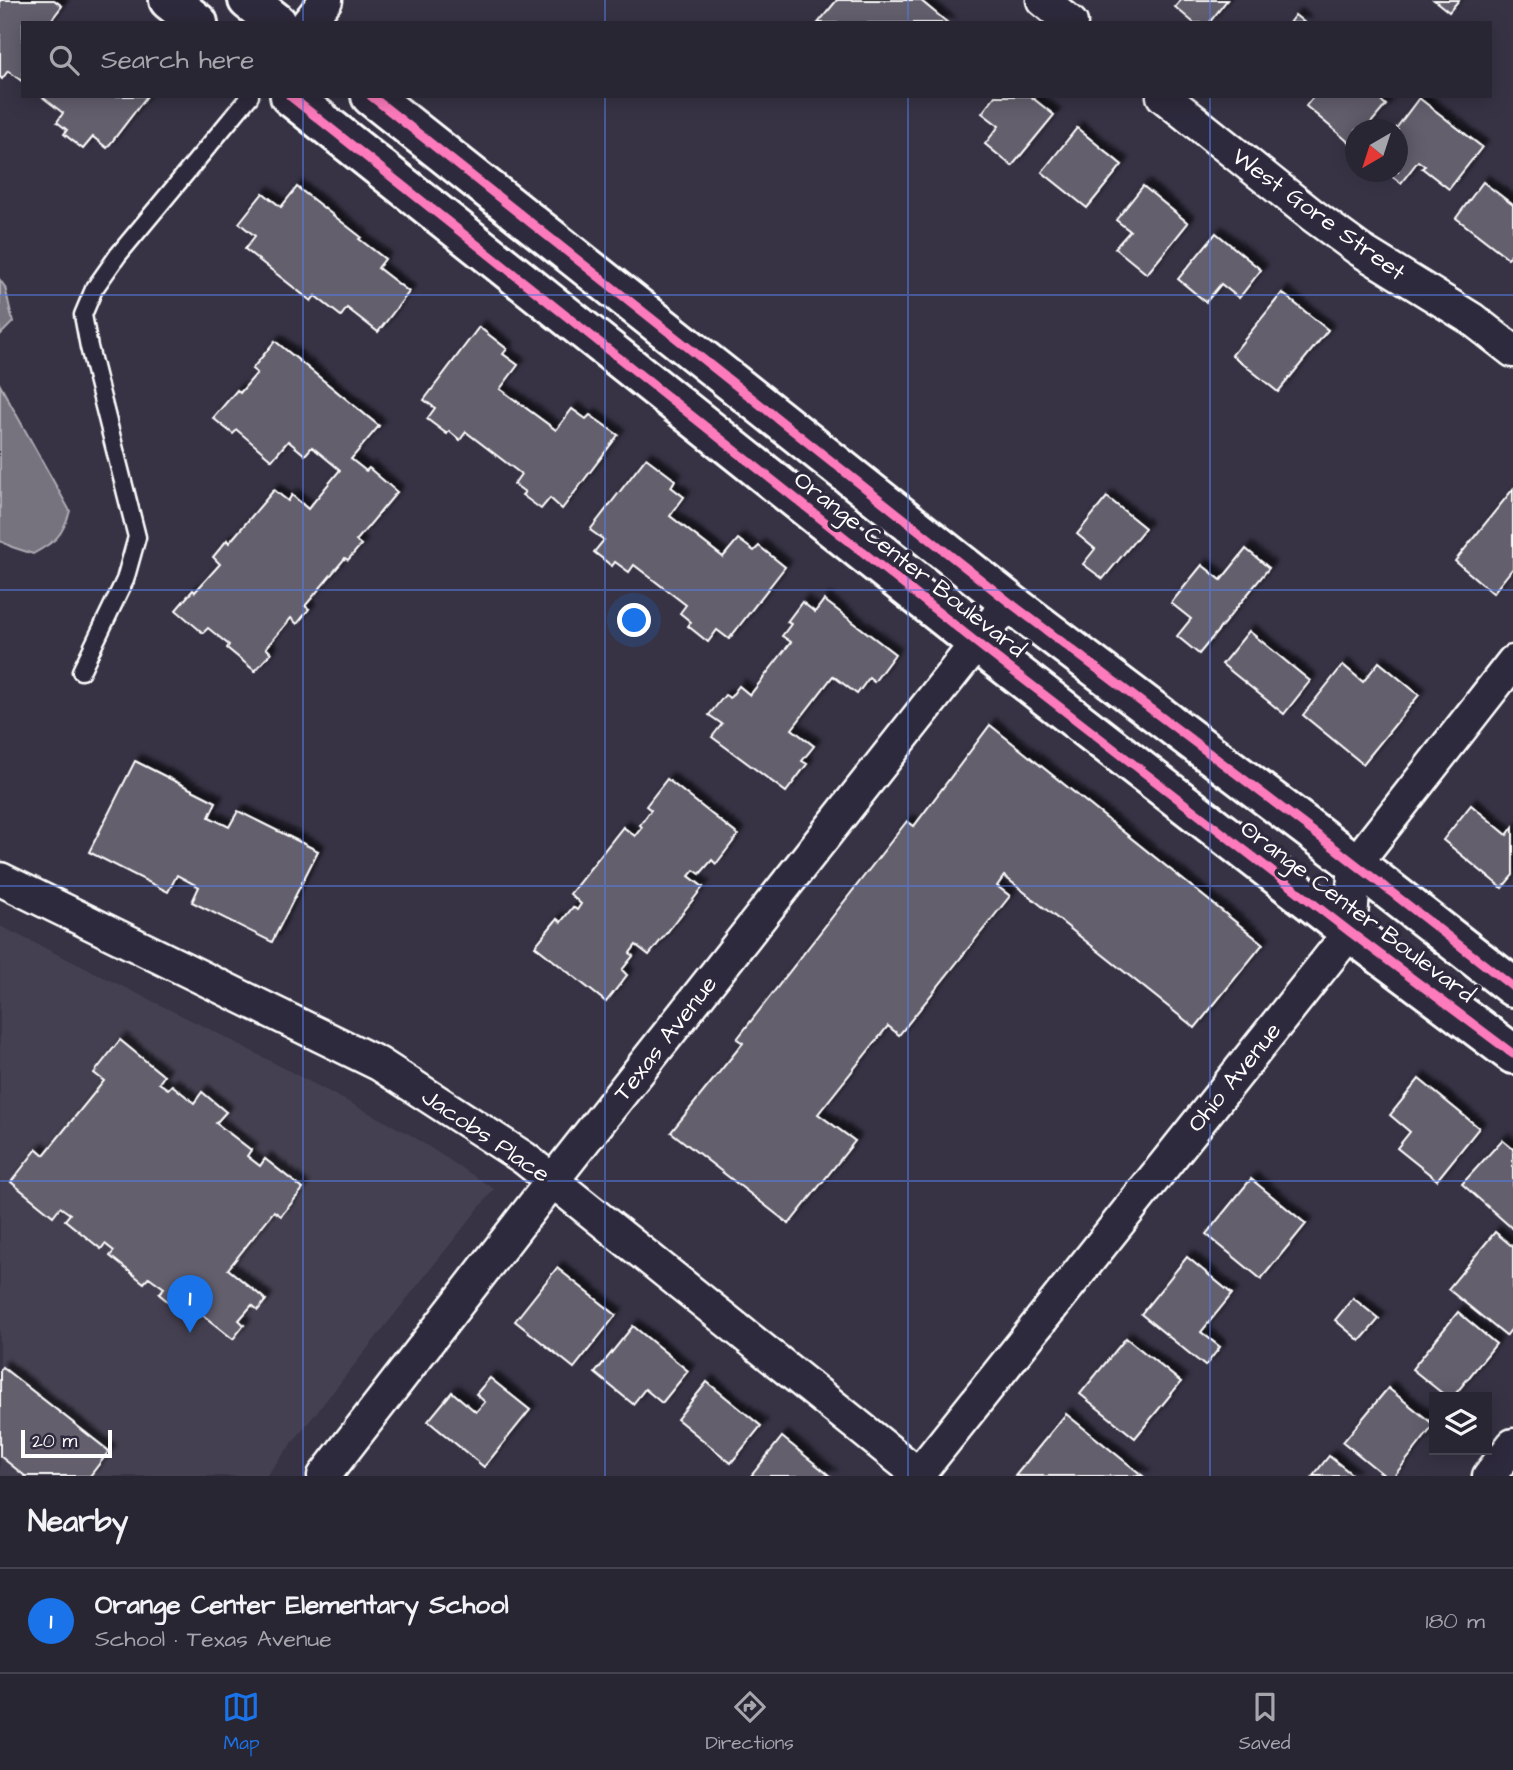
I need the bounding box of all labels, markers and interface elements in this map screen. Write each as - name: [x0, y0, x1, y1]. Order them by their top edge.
- search box: [21, 21, 1492, 98]
- icon: search: [45, 41, 83, 79]
- text: Search here: [101, 42, 254, 78]
- north arrow: [1345, 119, 1408, 182]
- street label: West Gore Street: [1225, 140, 1412, 290]
- street label: Orange Center Boulevard: [786, 463, 1032, 667]
- your location: [617, 603, 651, 637]
- street label: Orange Center Boulevard: [1232, 812, 1482, 1012]
- street label: Texas Avenue: [606, 969, 726, 1109]
- street label: Ohio Avenue: [1180, 1015, 1290, 1140]
- street label: Jacobs Place: [415, 1080, 556, 1191]
- pin: 1: [167, 1275, 213, 1333]
- map controls: [1429, 1392, 1492, 1455]
- button: layers: [1429, 1392, 1492, 1455]
- scale bar: [21, 1427, 112, 1459]
- text: 20 m: [32, 1428, 77, 1455]
- text: Nearby: [28, 1501, 128, 1543]
- text: Orange Center Elementary School: [95, 1587, 509, 1623]
- text: 1: [50, 1605, 52, 1637]
- text: 180 m: [1426, 1605, 1485, 1637]
- text: School · Texas Avenue: [95, 1623, 332, 1655]
- tab: Map: [222, 1688, 260, 1757]
- tab: Directions: [705, 1688, 794, 1757]
- tab: Saved: [1239, 1688, 1290, 1757]

